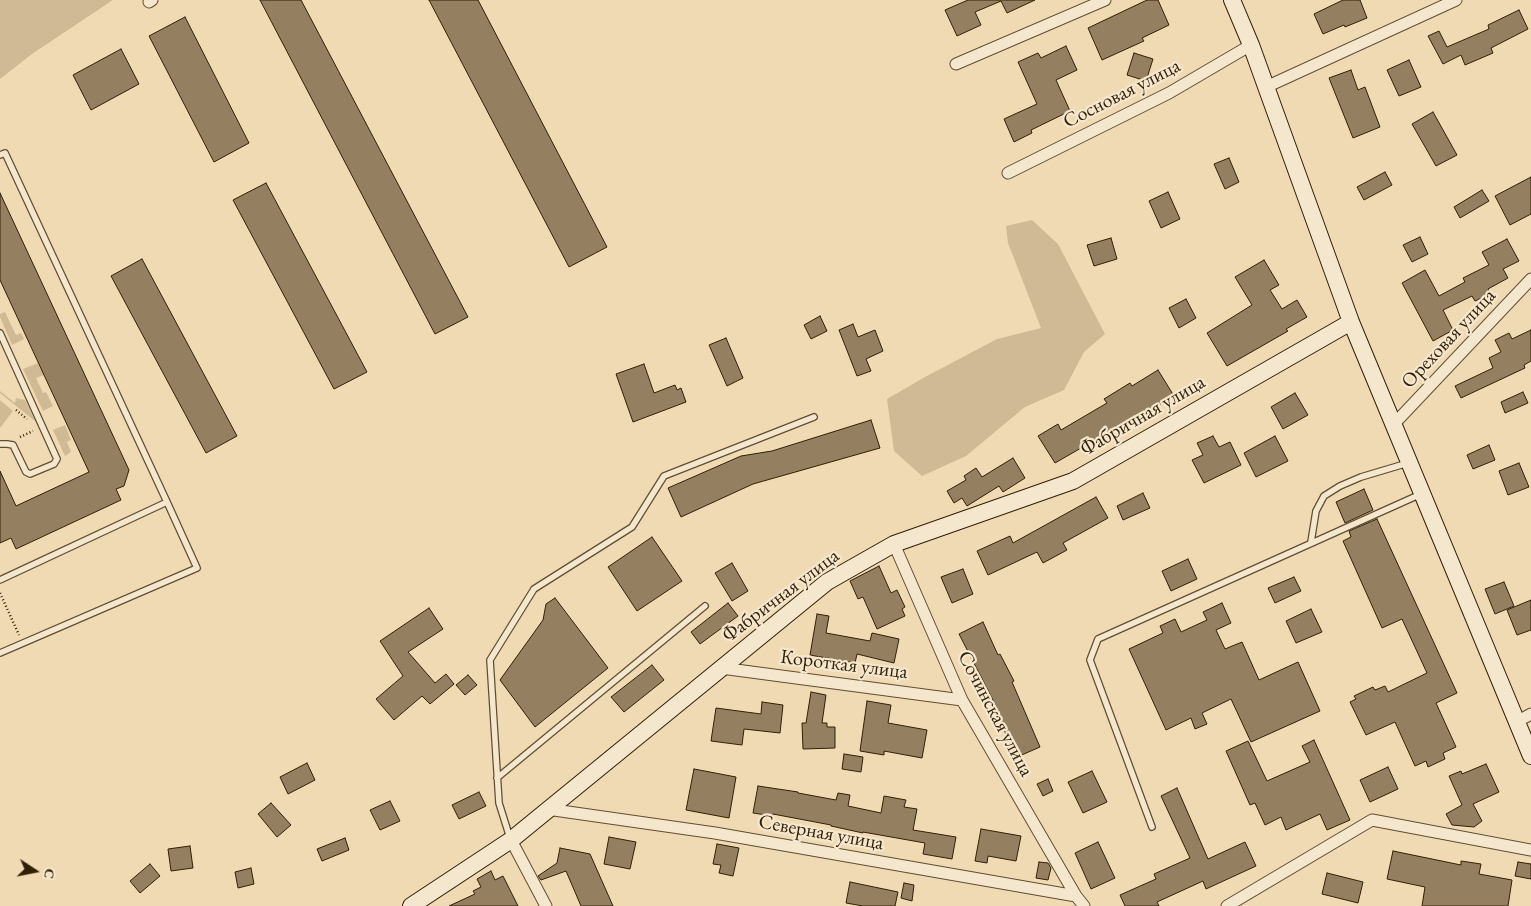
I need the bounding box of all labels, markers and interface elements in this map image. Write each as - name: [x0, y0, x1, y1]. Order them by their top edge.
- street label: Сосновая улица: [1059, 54, 1185, 134]
- street label: Ореховая улица: [1397, 284, 1501, 394]
- street label: Фабричная улица: [1076, 371, 1210, 461]
- street label: Фабричная улица: [718, 544, 844, 648]
- street label: Короткая улица: [779, 645, 909, 685]
- street label: Сочинская улица: [952, 647, 1038, 781]
- street label: Северная улица: [757, 810, 885, 856]
- north arrow: [10, 846, 60, 896]
- text: С: [40, 867, 60, 880]

